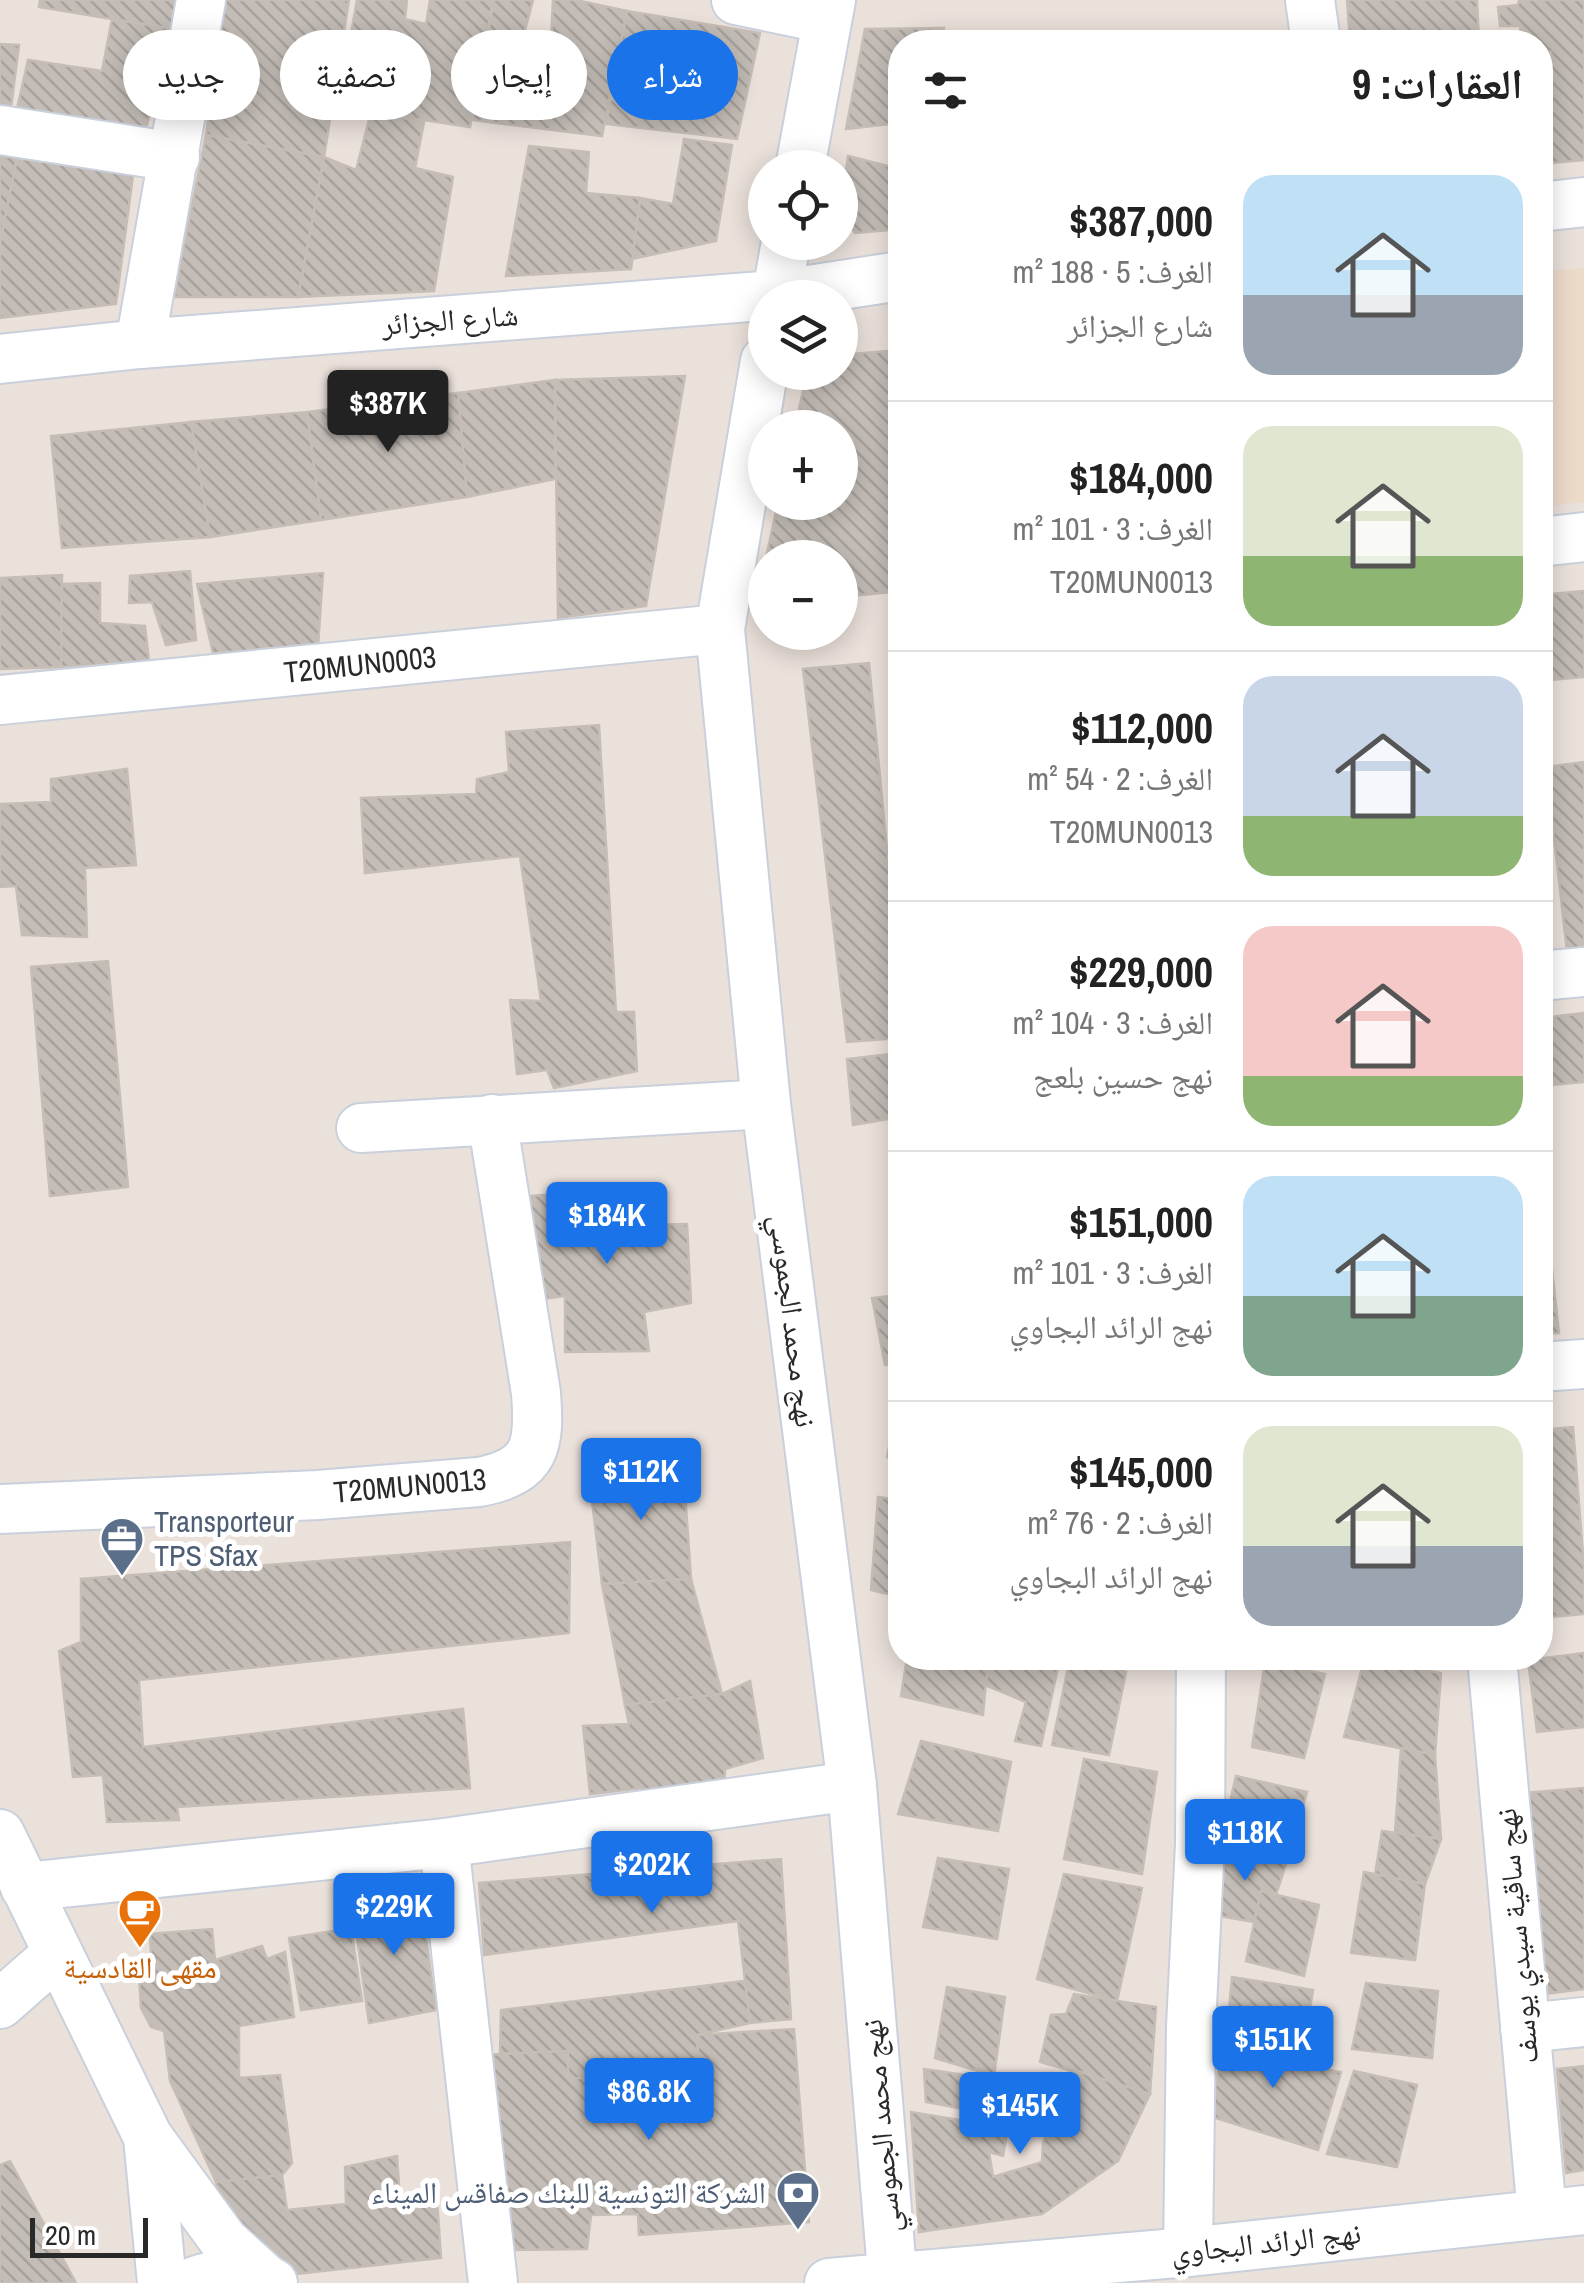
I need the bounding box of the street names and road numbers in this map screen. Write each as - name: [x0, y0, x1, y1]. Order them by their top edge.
- street label: شارع الجزائر: [379, 294, 520, 344]
- street label: T20MUN0003: [282, 636, 438, 692]
- street label: نهج محمد الجموسي: [757, 1212, 827, 1430]
- street label: T20MUN0013: [332, 1458, 488, 1512]
- street label: نهج ساقية سيدي يوسف: [1485, 1806, 1552, 2066]
- street label: نهج محمد الجموسي: [851, 2017, 914, 2234]
- street label: نهج الرائد البجاوي: [1169, 2212, 1363, 2276]

